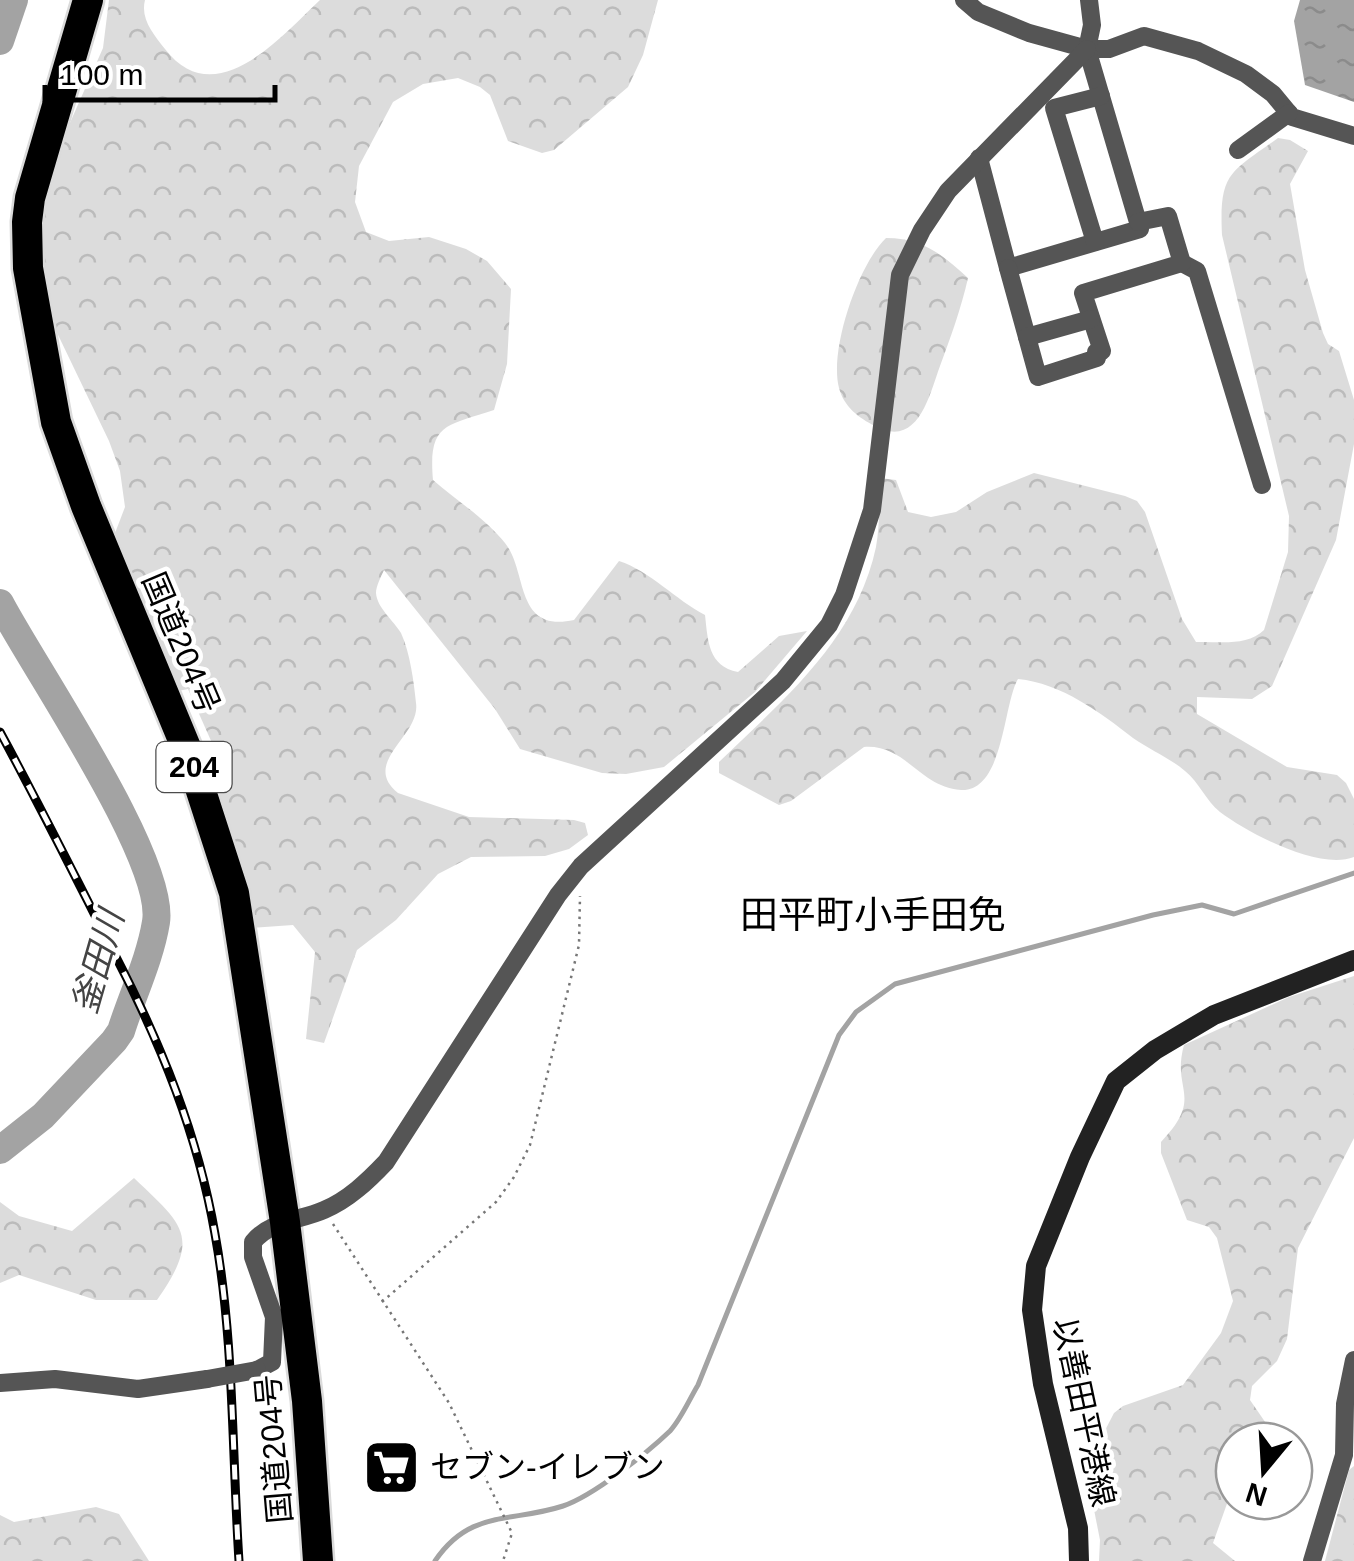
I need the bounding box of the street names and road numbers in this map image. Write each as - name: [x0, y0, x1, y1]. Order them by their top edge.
- street label: 国道204号: [135, 567, 227, 719]
- road number: 204: [156, 742, 232, 792]
- street label: 以善田平港線: [1046, 1314, 1122, 1510]
- street label: 国道204号: [250, 1373, 298, 1525]

